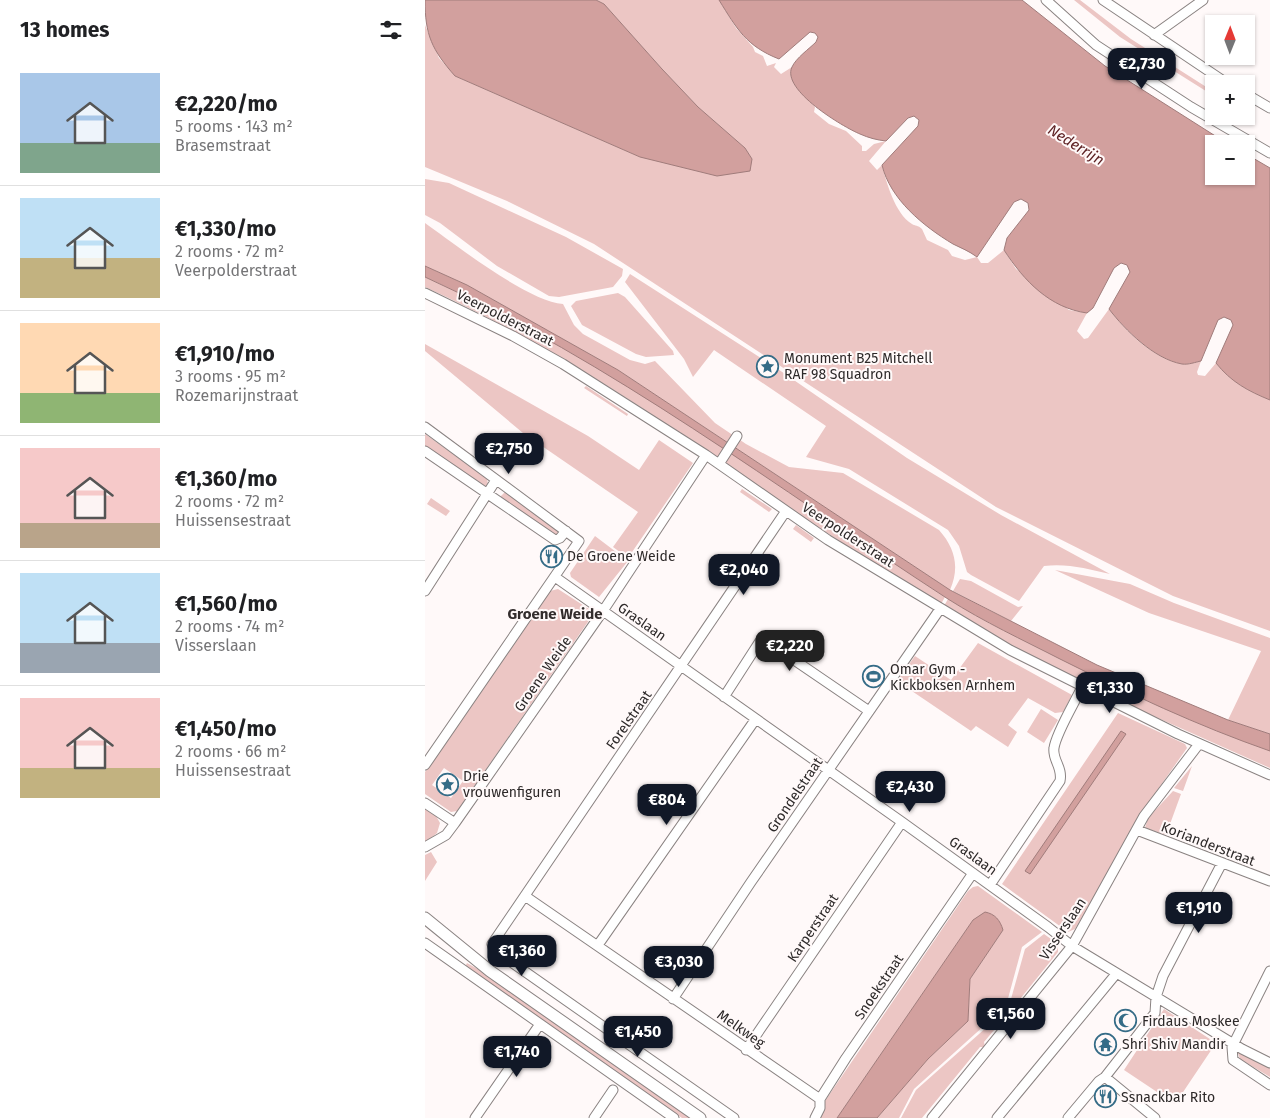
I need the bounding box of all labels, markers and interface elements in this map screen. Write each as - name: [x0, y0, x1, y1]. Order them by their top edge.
- north arrow: [1205, 15, 1255, 65]
- map controls: [1205, 15, 1255, 185]
- icon: filters: [377, 16, 405, 44]
- text: 13 homes: [20, 17, 110, 43]
- pin: €2,730: [1101, 48, 1183, 90]
- text: €2,730: [1119, 54, 1165, 73]
- button: +: [1205, 75, 1255, 125]
- text: €2,220/mo: [175, 91, 277, 117]
- icon: home: [60, 93, 120, 153]
- text: 5 rooms · 143 m²: [175, 117, 293, 136]
- water label: Nederrijn: [1045, 121, 1107, 169]
- button: −: [1205, 135, 1255, 185]
- text: Brasemstraat: [175, 136, 271, 155]
- text: €1,330/mo: [175, 216, 276, 242]
- icon: home: [60, 218, 120, 278]
- text: 2 rooms · 72 m²: [175, 242, 284, 261]
- text: Veerpolderstraat: [175, 261, 297, 280]
- street label: Veerpolderstraat: [454, 286, 557, 350]
- text: €1,910/mo: [175, 341, 275, 367]
- icon: home: [60, 343, 120, 403]
- place label: Monument B25 Mitchell RAF 98 Squadron: [784, 350, 932, 383]
- place icon: Monument B25 Mitchell RAF 98 Squadron: [756, 354, 780, 378]
- text: 3 rooms · 95 m²: [175, 367, 286, 386]
- text: Rozemarijnstraat: [175, 386, 298, 405]
- pin: €2,750: [468, 432, 550, 475]
- text: €2,750: [486, 439, 532, 458]
- text: €1,360/mo: [175, 466, 277, 492]
- icon: home: [60, 468, 120, 528]
- text: 2 rooms · 72 m²: [175, 492, 284, 511]
- street label: Veerpolderstraat: [799, 499, 898, 572]
- text: Huissensestraat: [175, 511, 291, 530]
- restaurant icon: De Groene Weide: [539, 544, 563, 568]
- place label: De Groene Weide: [567, 548, 676, 565]
- pin: €2,040: [703, 554, 785, 596]
- text: €2,040: [720, 560, 768, 579]
- text: €1,560/mo: [175, 591, 277, 617]
- icon: home: [60, 593, 120, 653]
- street label: Graslaan: [615, 599, 669, 645]
- district label: Groene Weide: [507, 605, 603, 623]
- text: 2 rooms · 74 m²: [175, 617, 284, 636]
- pin: €2,220: [749, 630, 831, 672]
- street label: Groene Weide: [511, 633, 575, 715]
- text: Visserslaan: [175, 636, 257, 655]
- text: €2,220: [766, 636, 814, 655]
- place label: Omar Gym - Kickboksen Arnhem: [890, 661, 1015, 694]
- sports icon: Omar Gym - Kickboksen Arnhem: [862, 665, 886, 689]
- pin: €1,330: [1069, 672, 1151, 714]
- text: €1,330: [1087, 678, 1133, 697]
- street label: Forelstraat: [603, 687, 656, 753]
- text: €1,450/mo: [175, 716, 277, 742]
- icon: home: [60, 718, 120, 778]
- text: 2 rooms · 66 m²: [175, 742, 286, 761]
- street label: Grondelstraat: [764, 753, 827, 836]
- text: Huissensestraat: [175, 761, 291, 780]
- place label: Drie vrouwenfiguren: [463, 768, 561, 801]
- pin: €2,430: [869, 770, 951, 813]
- place icon: Drie vrouwenfiguren: [435, 772, 459, 796]
- text: €2,430: [886, 777, 934, 796]
- pin: €804: [637, 784, 697, 826]
- text: €804: [649, 790, 685, 809]
- street label: Korianderstraat: [1159, 818, 1258, 870]
- street label: Graslaan: [946, 833, 1000, 879]
- street label: Karperstraat: [784, 890, 843, 966]
- pin: €1,910: [1158, 892, 1240, 934]
- street label: Visserslaan: [1036, 895, 1090, 963]
- text: €1,910: [1176, 898, 1222, 917]
- pin: €1,360: [481, 934, 563, 977]
- text: €1,360: [498, 941, 546, 960]
- pin: €3,030: [638, 946, 720, 988]
- street label: Snoekstraat: [851, 950, 908, 1023]
- text: €3,030: [655, 952, 703, 971]
- pin: €1,560: [970, 998, 1052, 1040]
- text: €1,560: [987, 1004, 1035, 1023]
- street label: Melkweg: [714, 1006, 769, 1052]
- mosque icon: Firdaus Moskee: [1114, 1009, 1138, 1033]
- place label: Firdaus Moskee: [1142, 1013, 1240, 1030]
- pin: €1,450: [597, 1016, 679, 1058]
- text: €1,450: [615, 1022, 661, 1041]
- temple icon: Shri Shiv Mandir: [1094, 1032, 1118, 1056]
- pin: €1,740: [476, 1036, 558, 1078]
- place label: Shri Shiv Mandir: [1122, 1036, 1226, 1053]
- text: €1,740: [494, 1042, 540, 1061]
- restaurant icon: Ssnackbar Rito: [1093, 1085, 1117, 1109]
- place label: Ssnackbar Rito: [1121, 1089, 1215, 1106]

